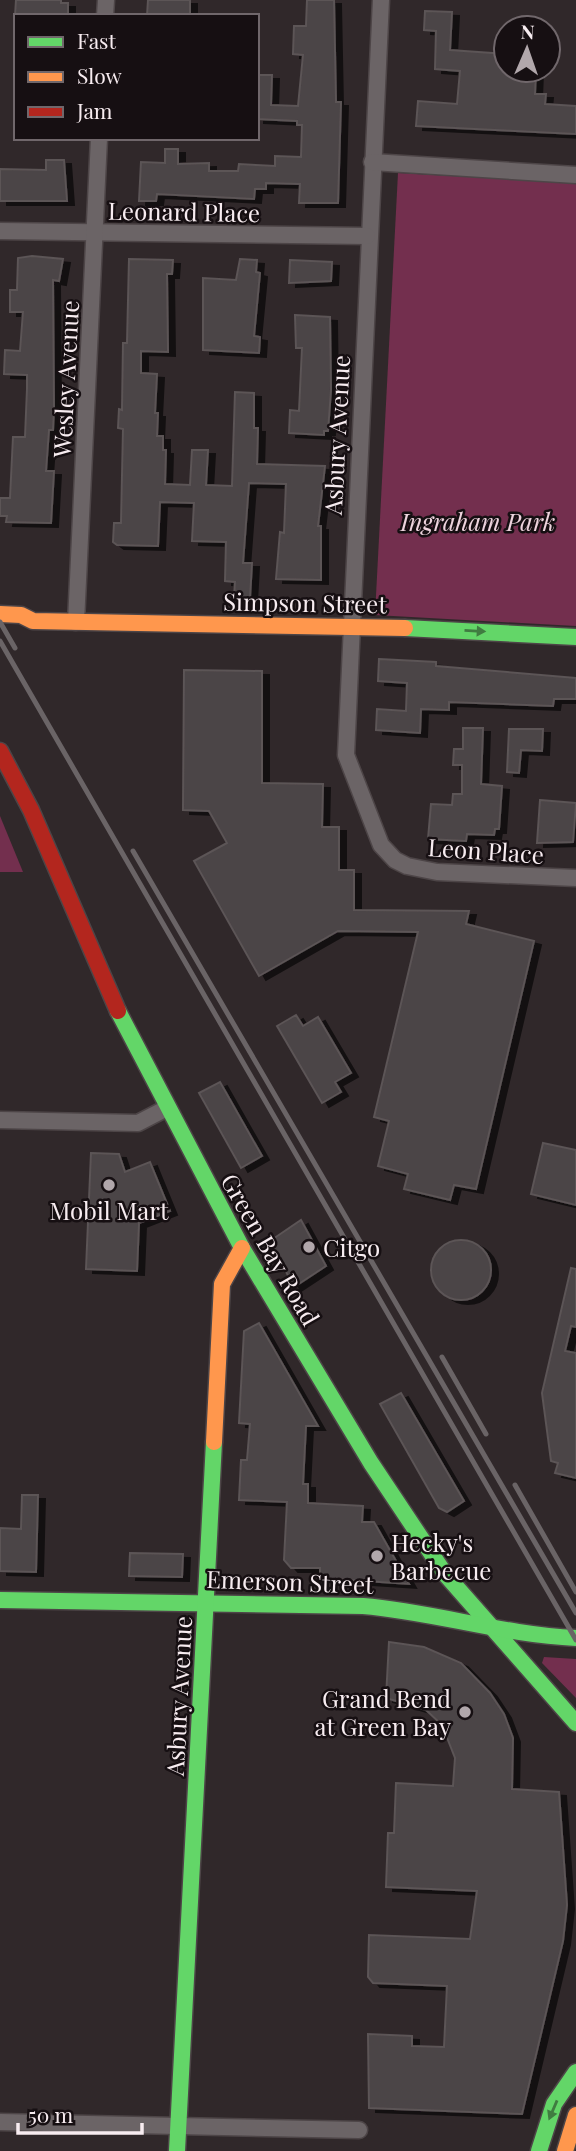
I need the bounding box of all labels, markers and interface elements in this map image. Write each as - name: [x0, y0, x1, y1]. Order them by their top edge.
- legend: [14, 14, 259, 140]
- north arrow: [492, 14, 562, 84]
- text: N: [520, 18, 535, 44]
- text: Fast: [77, 26, 116, 54]
- text: Slow: [77, 61, 122, 89]
- text: Jam: [76, 96, 113, 124]
- street label: Leonard Place: [108, 194, 260, 228]
- street label: Wesley Avenue: [45, 300, 85, 459]
- street label: Asbury Avenue: [316, 354, 356, 517]
- park label: Ingraham Park: [400, 505, 555, 537]
- street label: Simpson Street: [223, 585, 388, 619]
- one-way arrow: [465, 626, 487, 637]
- street label: Leon Place: [427, 830, 545, 870]
- street label: Green Bay Road: [215, 1167, 327, 1331]
- marker: Mobil Mart: [101, 1177, 117, 1193]
- place label: Mobil Mart: [50, 1194, 169, 1226]
- place label: Citgo: [323, 1231, 380, 1263]
- marker: Citgo: [301, 1239, 317, 1255]
- place label: Hecky's Barbecue: [391, 1526, 492, 1586]
- marker: Hecky's Barbecue: [369, 1548, 385, 1564]
- street label: Emerson Street: [206, 1562, 375, 1600]
- street label: Asbury Avenue: [158, 1615, 198, 1778]
- place label: Grand Bend at Green Bay: [314, 1682, 451, 1742]
- marker: Grand Bend at Green Bay: [457, 1704, 473, 1720]
- scale bar: [18, 2092, 142, 2136]
- one-way arrow: [548, 2099, 559, 2120]
- text: 50 m: [28, 2100, 74, 2128]

